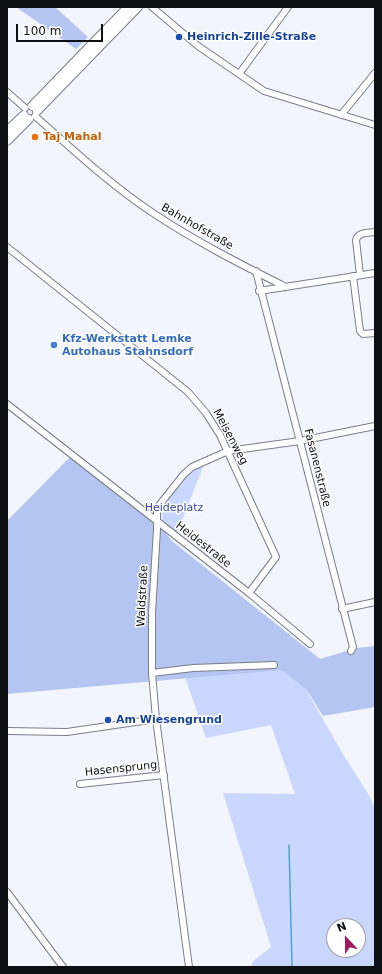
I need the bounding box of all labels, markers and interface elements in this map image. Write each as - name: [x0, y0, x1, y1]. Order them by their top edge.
- scale bar: [18, 16, 105, 42]
- text: 100 m: [23, 24, 61, 38]
- place label: Heinrich-Zille-Straße: [187, 30, 316, 44]
- marker: Heinrich-Zille-Straße: [174, 32, 184, 42]
- place label: Taj Mahal: [43, 130, 102, 144]
- marker: Taj Mahal: [30, 132, 40, 142]
- street label: Bahnhofstraße: [159, 201, 235, 253]
- place label: Kfz-Werkstatt Lemke Autohaus Stahnsdorf: [62, 332, 193, 358]
- marker: Kfz-Werkstatt Lemke Autohaus Stahnsdorf: [49, 340, 59, 350]
- street label: Meisenweg: [210, 407, 250, 467]
- street label: Fasanenstraße: [301, 427, 333, 509]
- park label: Heideplatz: [145, 501, 203, 515]
- street label: Heidestraße: [173, 519, 233, 571]
- street label: Waldstraße: [135, 565, 151, 627]
- place label: Am Wiesengrund: [116, 713, 222, 727]
- marker: Am Wiesengrund: [103, 715, 113, 725]
- street label: Hasensprung: [84, 759, 158, 779]
- north arrow: [326, 918, 366, 958]
- text: N: [335, 920, 348, 935]

